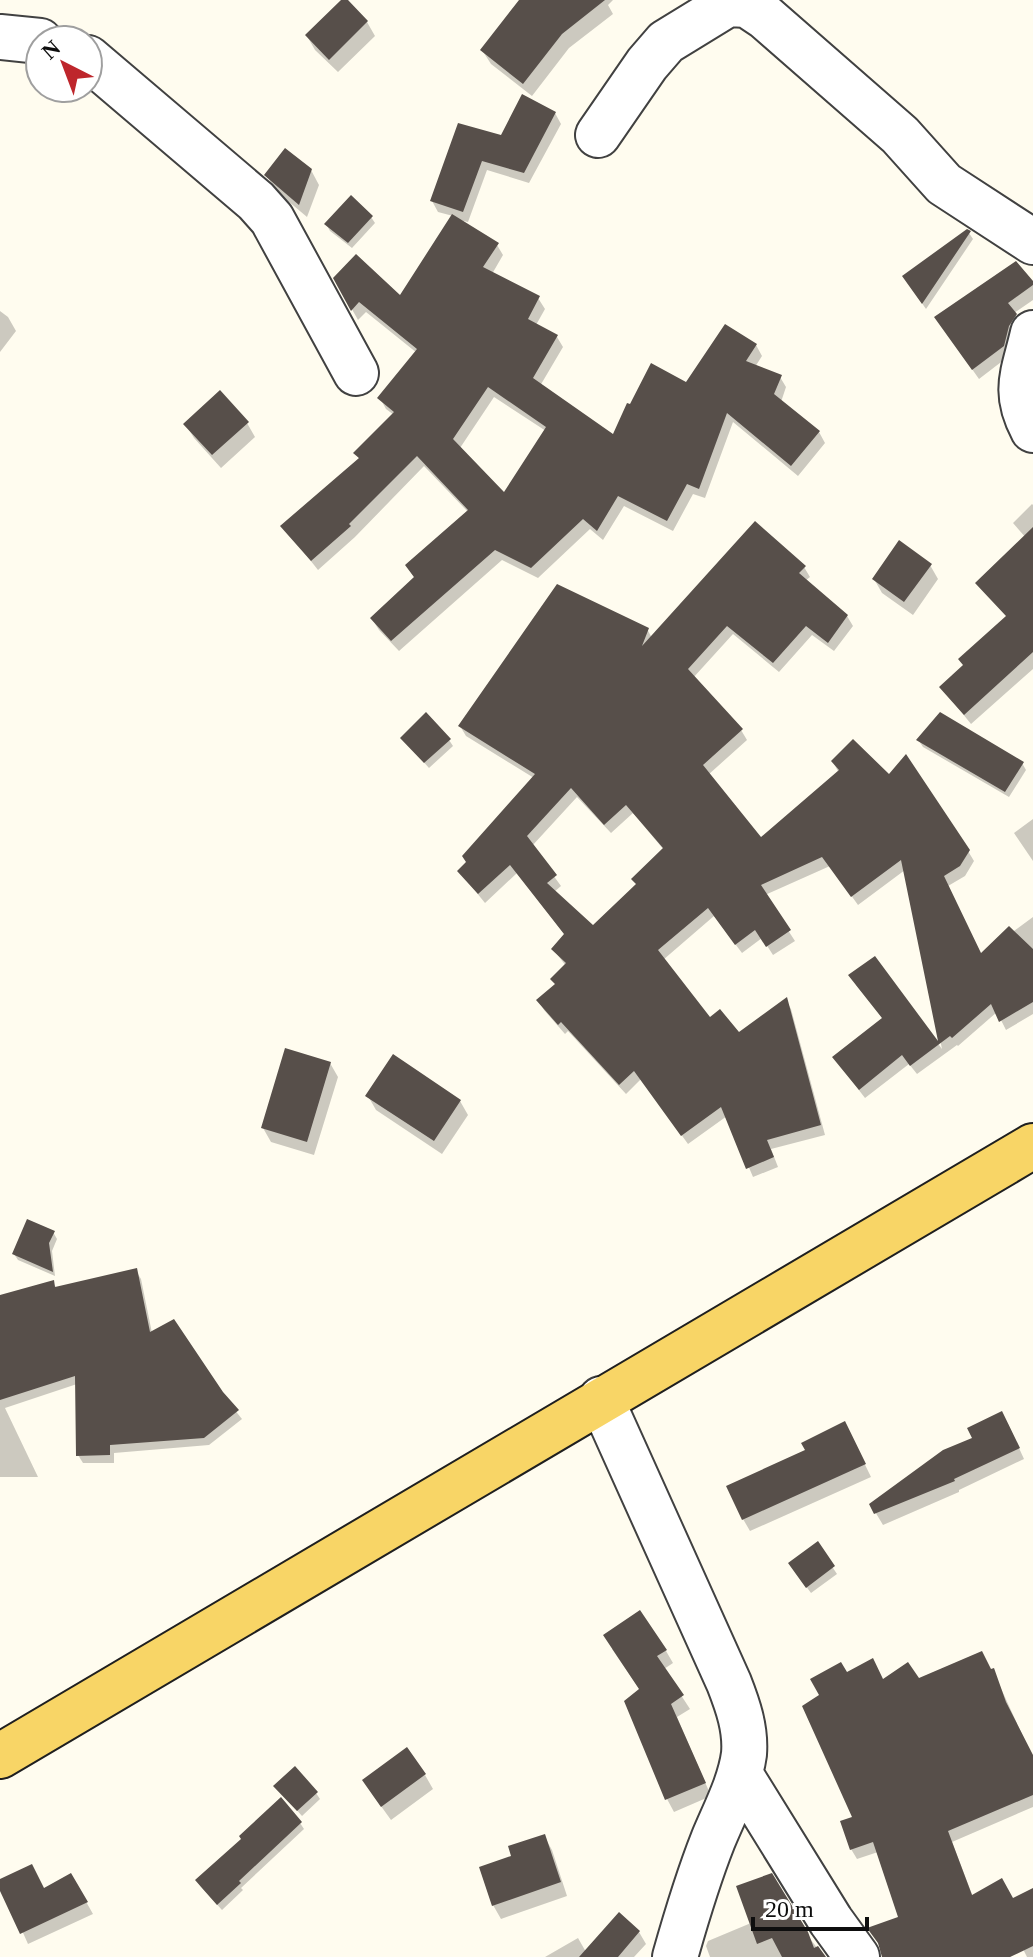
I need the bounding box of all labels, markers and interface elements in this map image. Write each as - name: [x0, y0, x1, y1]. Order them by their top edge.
- north arrow: [24, 24, 104, 104]
- text: N: [37, 35, 65, 64]
- scale bar: [753, 1881, 867, 1931]
- text: 20 m: [765, 1896, 814, 1922]

